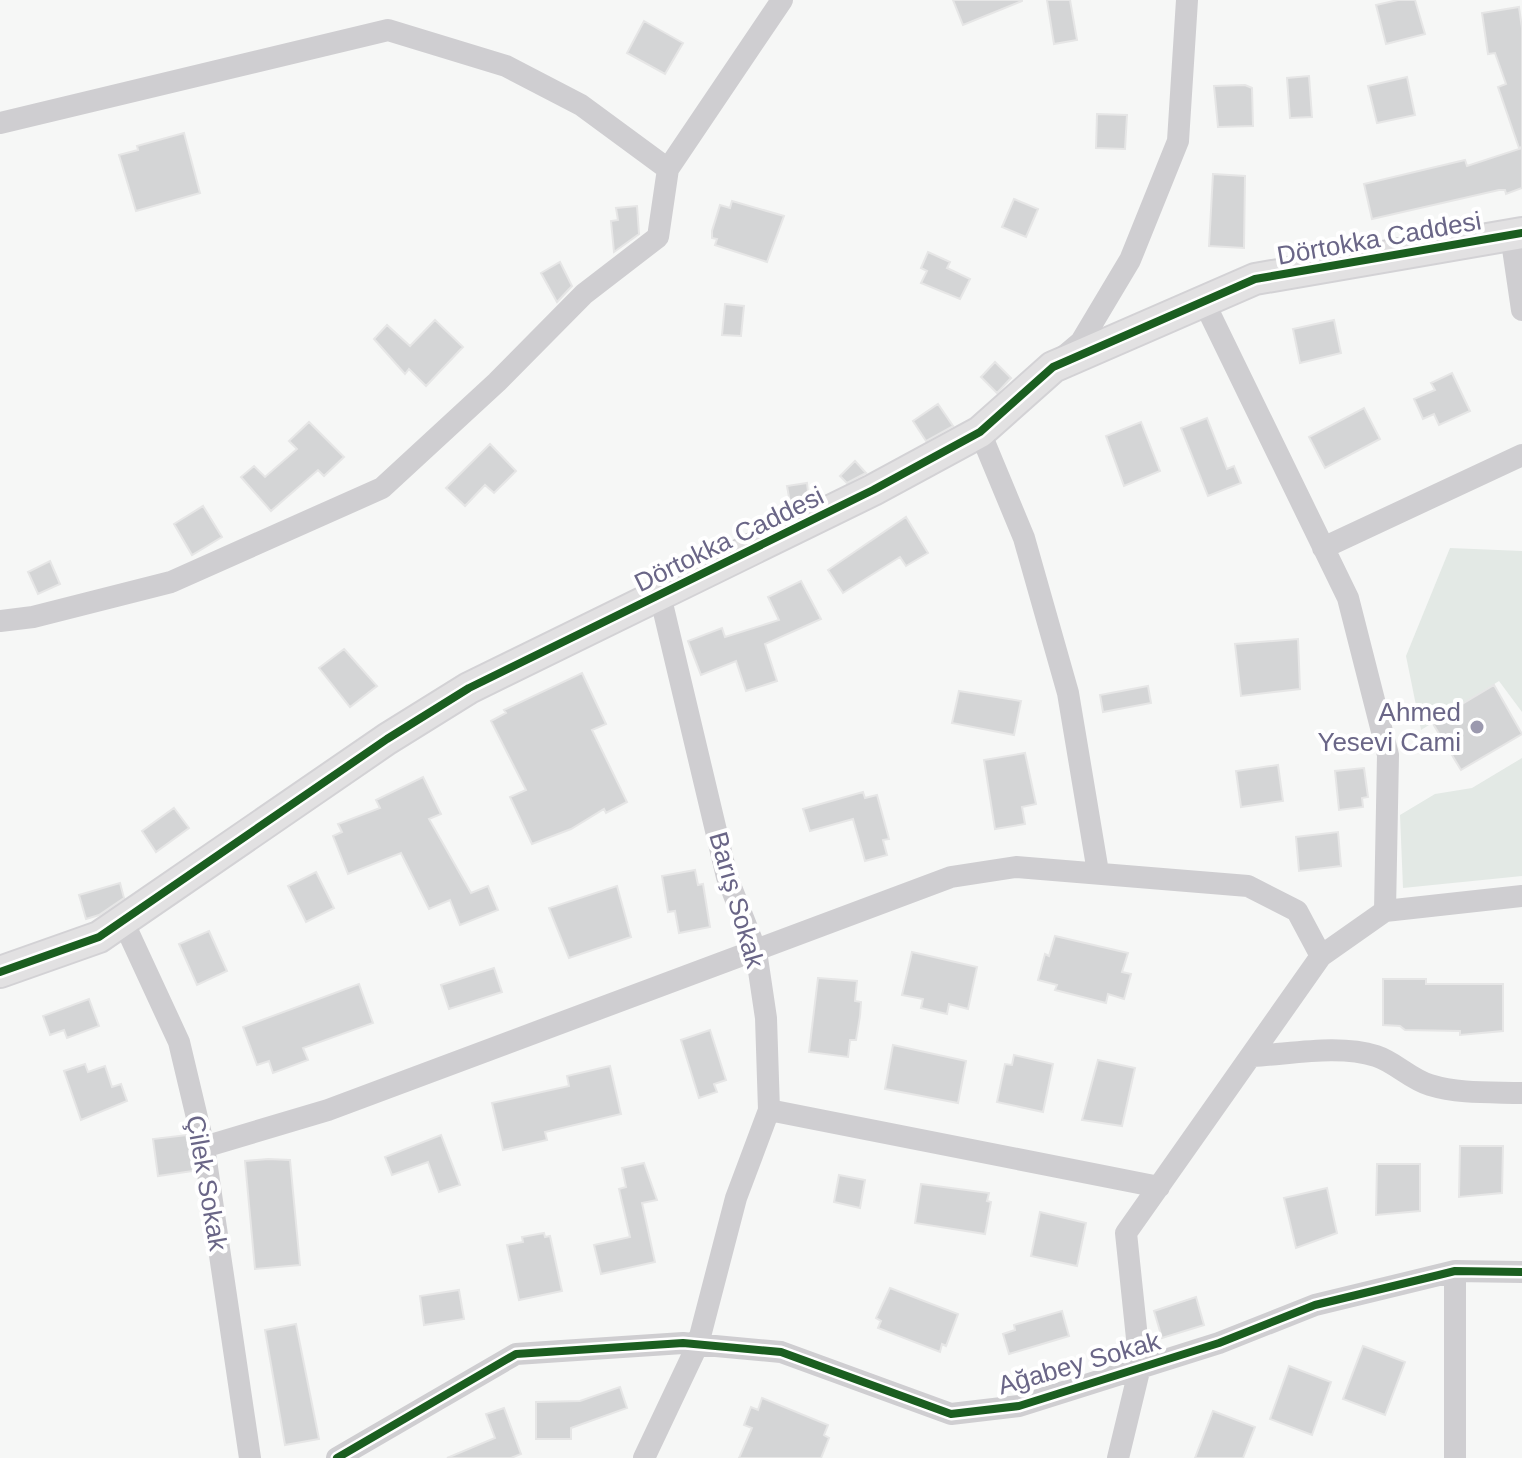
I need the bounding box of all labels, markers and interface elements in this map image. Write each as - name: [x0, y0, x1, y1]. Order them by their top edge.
- street label: Dörtokka Caddesi: [1275, 205, 1483, 271]
- street label: Dörtokka Caddesi: [630, 480, 828, 598]
- place label: Ahmed Yesevi Cami: [1317, 697, 1461, 757]
- marker: Ahmed Yesevi Cami: [1468, 718, 1486, 736]
- street label: Barış Sokak: [703, 828, 771, 972]
- street label: Çilek Sokak: [180, 1113, 234, 1254]
- street label: Ağabey Sokak: [994, 1325, 1165, 1401]

